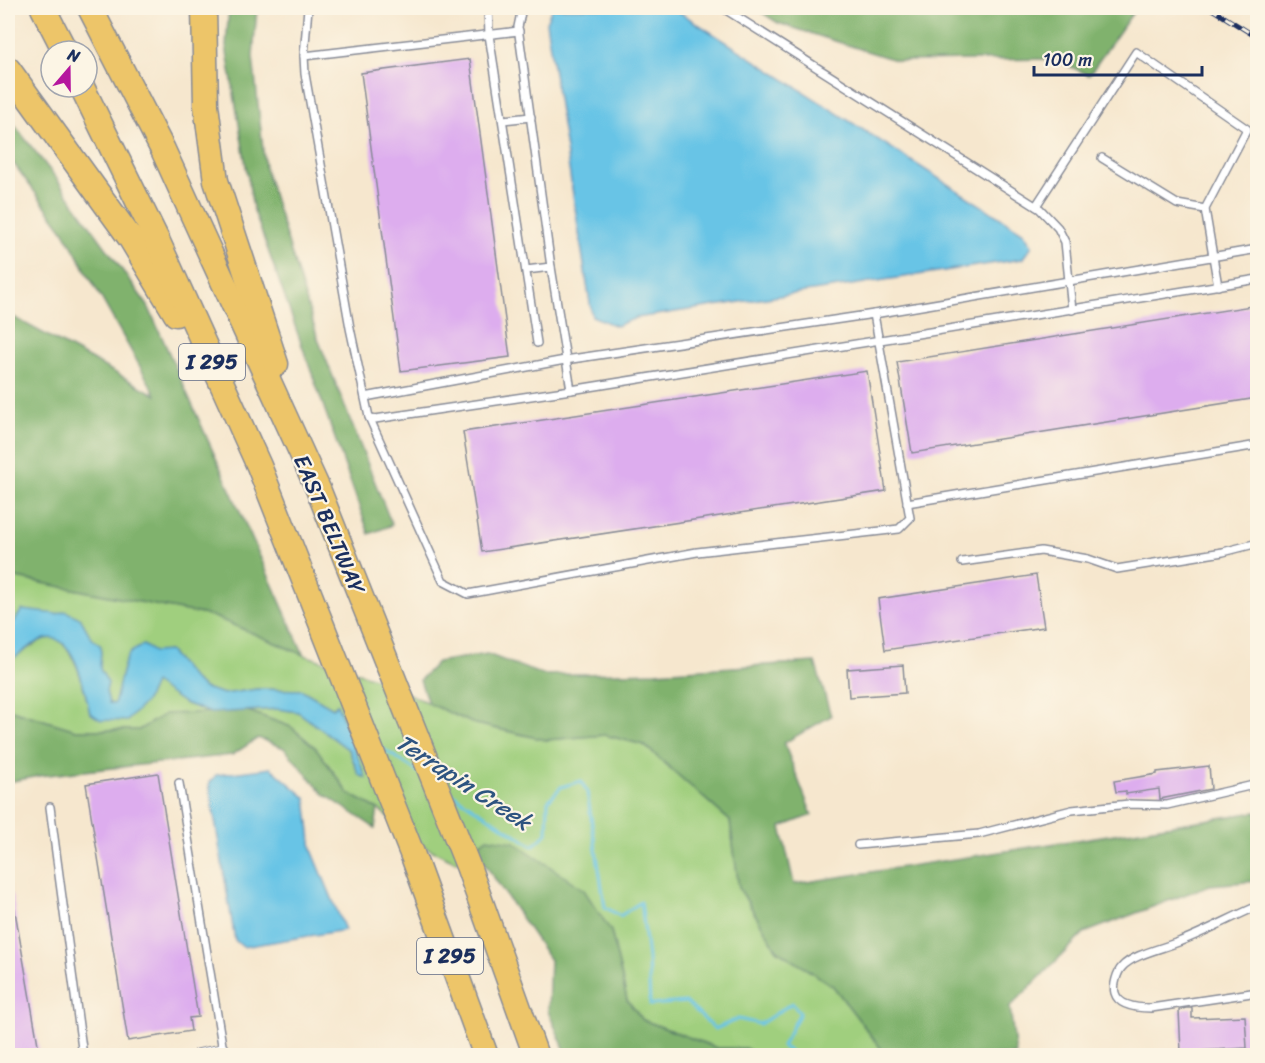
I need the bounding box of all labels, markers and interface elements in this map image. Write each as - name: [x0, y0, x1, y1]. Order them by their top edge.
- north arrow: [39, 39, 99, 99]
- scale bar: [1034, 39, 1202, 77]
- text: N: [63, 40, 85, 71]
- text: 100 m: [1043, 44, 1092, 76]
- road number: I 295: [179, 344, 245, 380]
- street label: EAST BELTWAY: [283, 448, 377, 602]
- water label: Terrapin Creek: [387, 722, 542, 843]
- road number: I 295: [417, 938, 483, 974]

